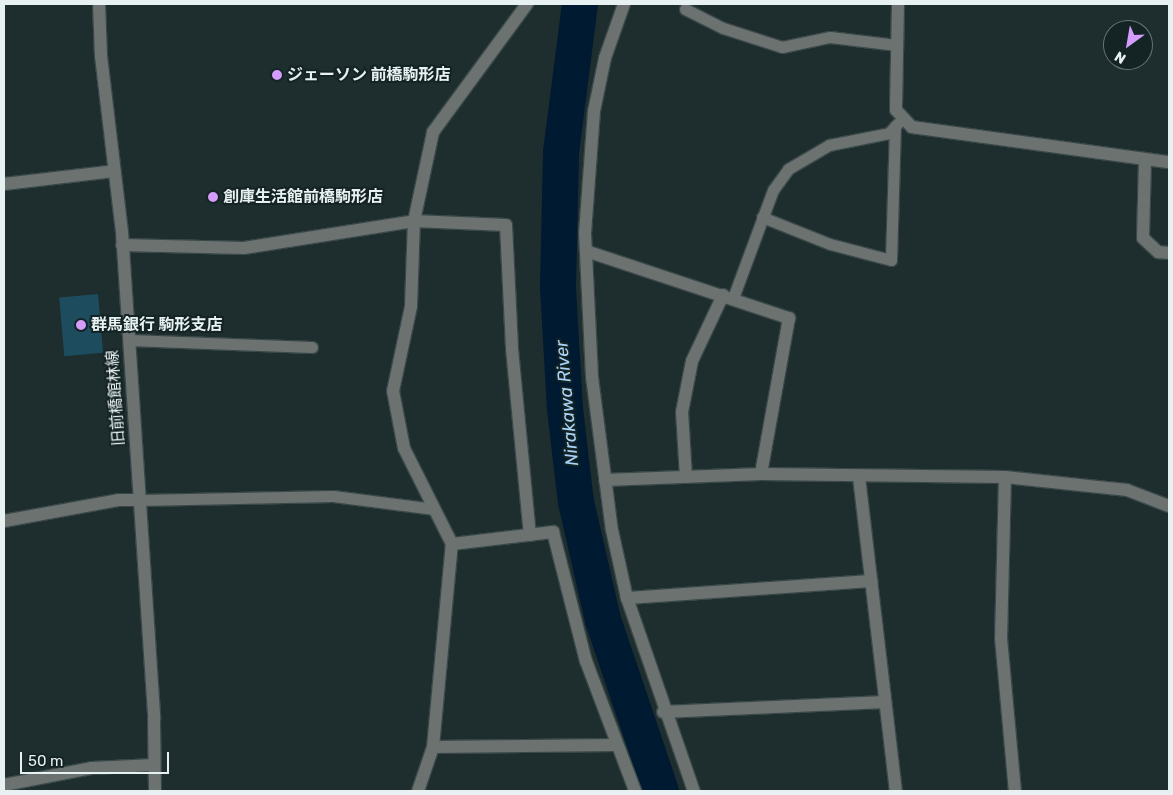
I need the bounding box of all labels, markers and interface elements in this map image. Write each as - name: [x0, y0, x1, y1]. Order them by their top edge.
- north arrow: [1103, 20, 1153, 70]
- text: N: [1112, 47, 1129, 67]
- place label: ジェーソン 前橋駒形店: [287, 65, 450, 85]
- marker: ジェーソン 前橋駒形店: [271, 69, 283, 81]
- place label: 創庫生活館前橋駒形店: [223, 187, 383, 207]
- marker: 創庫生活館前橋駒形店: [207, 191, 219, 203]
- place label: 群馬銀行 駒形支店: [91, 315, 222, 335]
- marker: 群馬銀行 駒形支店: [75, 319, 87, 331]
- water label: Nirakawa River: [551, 339, 583, 467]
- street label: 旧前橋館林線: [103, 349, 129, 447]
- scale bar: [22, 742, 171, 774]
- text: 50 m: [28, 752, 63, 770]

